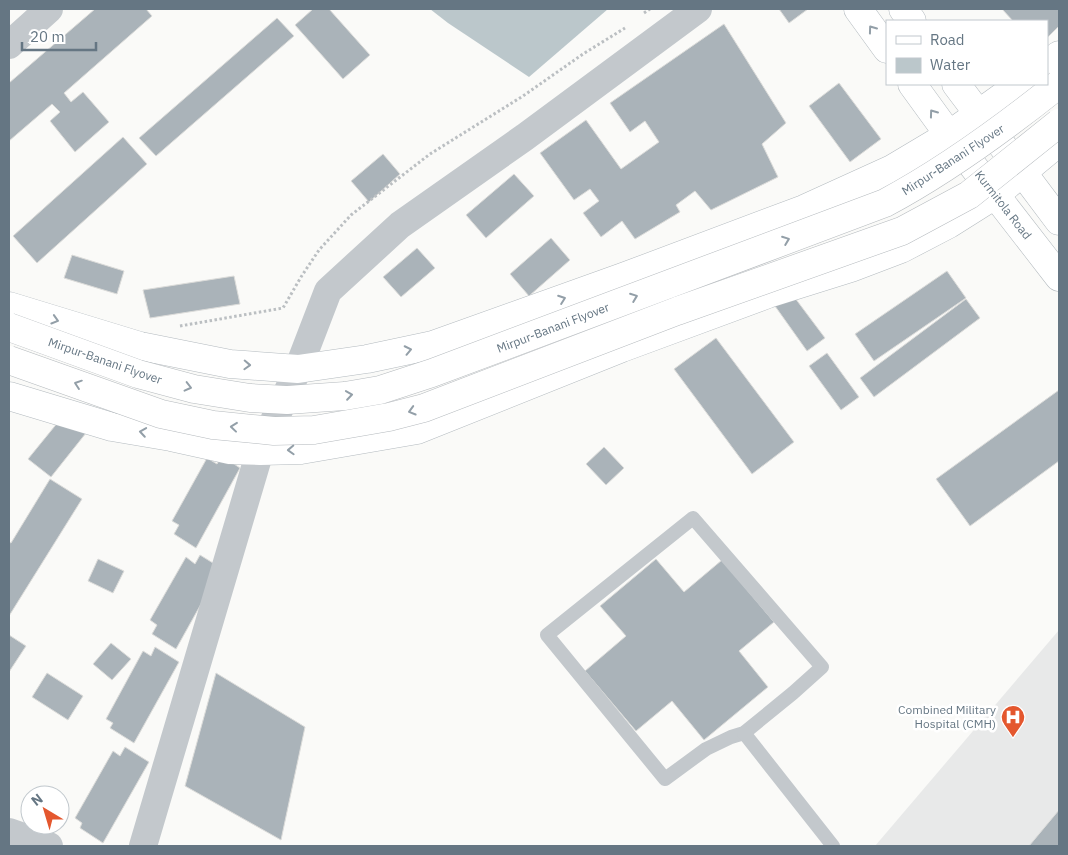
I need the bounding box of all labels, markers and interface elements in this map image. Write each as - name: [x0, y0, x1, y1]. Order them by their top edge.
- scale bar: [22, 20, 96, 52]
- legend: [886, 20, 1048, 85]
- one-way arrow: [869, 25, 878, 35]
- text: 20 m: [30, 27, 65, 46]
- text: Road: [930, 30, 965, 49]
- text: Water: [930, 55, 971, 74]
- one-way arrow: [930, 110, 940, 119]
- street label: Mirpur-Banani Flyover: [899, 121, 1007, 198]
- street label: Kurmitola Road: [972, 167, 1035, 242]
- one-way arrow: [782, 236, 790, 246]
- one-way arrow: [629, 293, 638, 303]
- one-way arrow: [557, 295, 566, 305]
- street label: Mirpur-Banani Flyover: [494, 299, 612, 356]
- one-way arrow: [51, 314, 59, 324]
- street label: Mirpur-Banani Flyover: [46, 334, 165, 387]
- one-way arrow: [403, 345, 412, 356]
- one-way arrow: [243, 359, 251, 370]
- one-way arrow: [74, 380, 83, 390]
- one-way arrow: [183, 381, 192, 392]
- one-way arrow: [345, 390, 353, 401]
- one-way arrow: [408, 405, 416, 416]
- one-way arrow: [230, 422, 238, 433]
- one-way arrow: [139, 428, 147, 438]
- one-way arrow: [287, 445, 295, 456]
- place label: Combined Military Hospital (CMH): [898, 702, 996, 731]
- hospital icon: Combined Military Hospital (CMH): [1000, 704, 1026, 738]
- north arrow: [20, 785, 70, 835]
- text: N: [27, 790, 47, 810]

